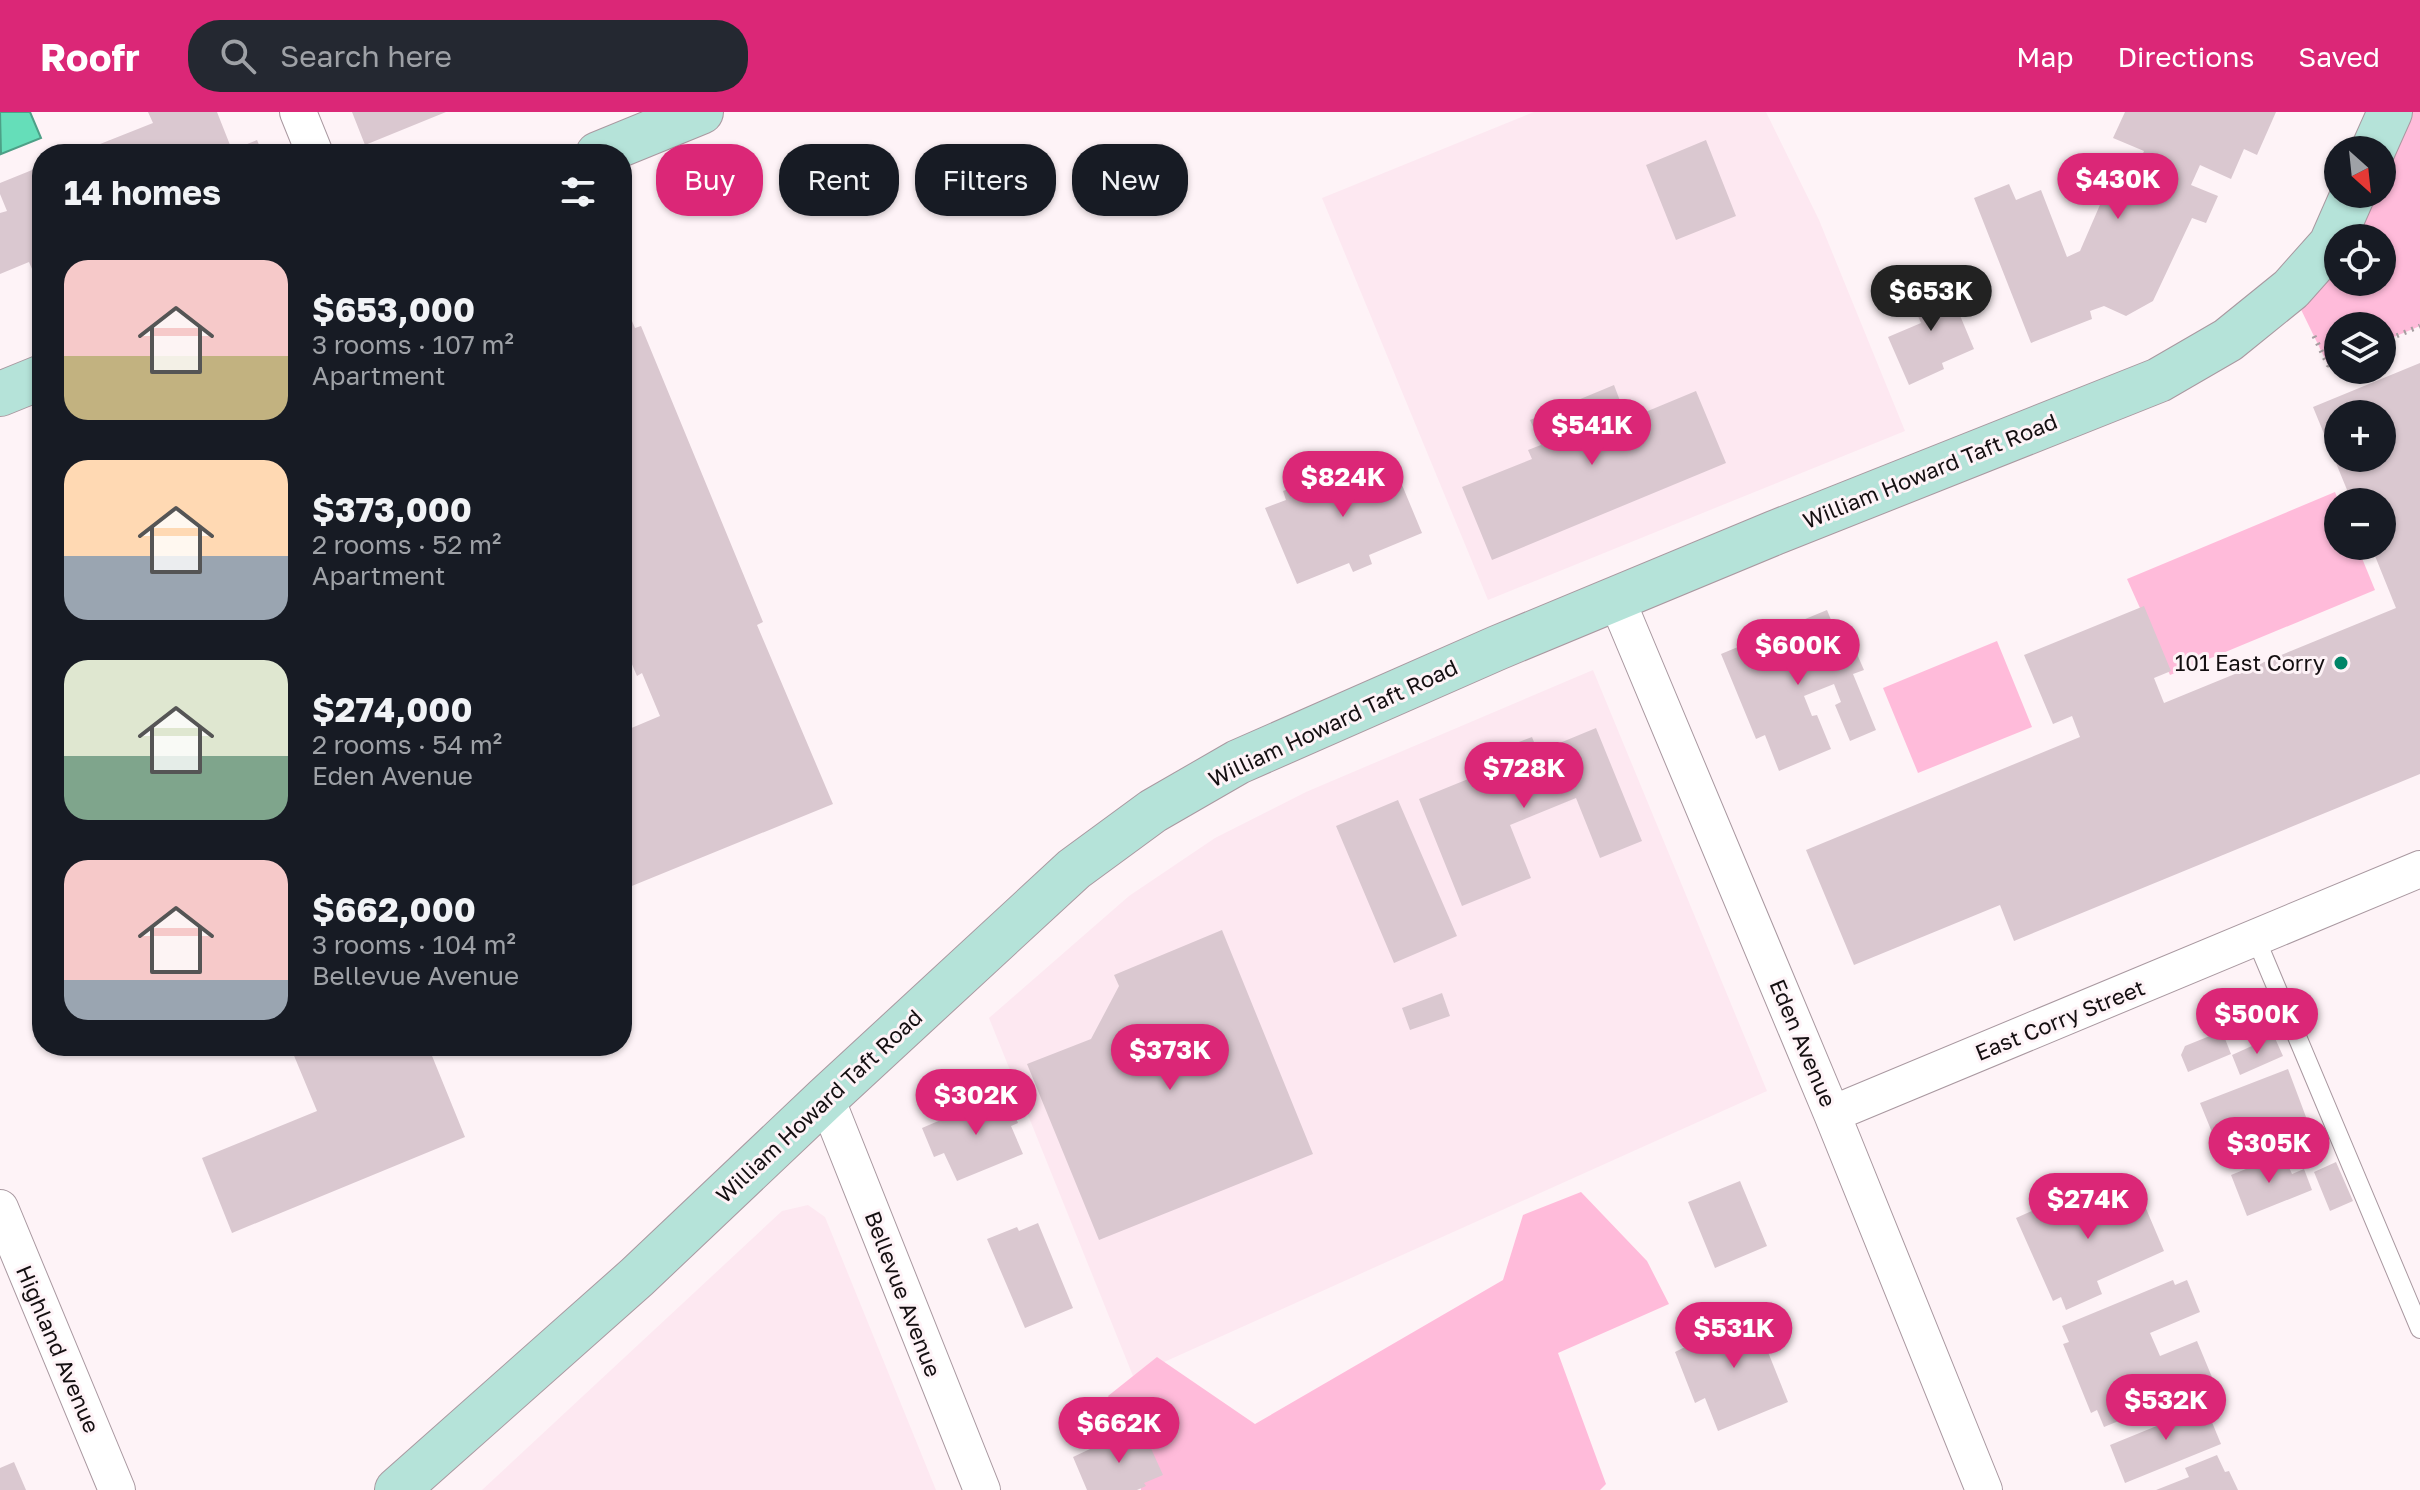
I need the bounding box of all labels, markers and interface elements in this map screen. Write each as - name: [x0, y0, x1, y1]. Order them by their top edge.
- search box: [188, 20, 748, 92]
- text: Roofr: [40, 34, 140, 79]
- icon: search: [216, 34, 260, 78]
- text: Search here: [280, 38, 452, 74]
- text: Map: [2016, 40, 2073, 73]
- text: Directions: [2117, 40, 2254, 73]
- text: Saved: [2298, 40, 2380, 73]
- north arrow: [2324, 136, 2396, 208]
- map controls: [2324, 136, 2396, 560]
- chip: Buy: [656, 144, 763, 216]
- chip: Rent: [779, 144, 899, 216]
- chip: Filters: [915, 144, 1056, 216]
- chip: New: [1072, 144, 1188, 216]
- pin: $430K: [2062, 153, 2174, 221]
- text: $430K: [2075, 163, 2161, 194]
- icon: filters: [556, 170, 600, 214]
- text: 14 homes: [64, 172, 221, 212]
- button: locate: [2324, 224, 2396, 296]
- pin: $653K: [1875, 265, 1987, 333]
- text: $653K: [1889, 275, 1973, 306]
- text: $653,000: [312, 289, 475, 329]
- icon: home: [128, 292, 224, 388]
- button: layers: [2324, 312, 2396, 384]
- text: 3 rooms · 107 m²: [312, 329, 514, 360]
- text: Apartment: [312, 360, 445, 391]
- pin: $541K: [1536, 399, 1648, 467]
- button: +: [2324, 400, 2396, 472]
- street label: William Howard Taft Road: [1799, 407, 2061, 534]
- text: $541K: [1551, 409, 1633, 440]
- pin: $824K: [1287, 451, 1399, 519]
- text: $824K: [1300, 461, 1386, 492]
- button: −: [2324, 488, 2396, 560]
- text: $373,000: [312, 489, 472, 529]
- icon: home: [128, 492, 224, 588]
- text: 2 rooms · 52 m²: [312, 529, 501, 560]
- text: Apartment: [312, 560, 445, 591]
- pin: $600K: [1742, 619, 1854, 687]
- text: $600K: [1755, 629, 1841, 660]
- place label: 101 East Corry: [2175, 649, 2325, 676]
- street label: William Howard Taft Road: [1204, 653, 1462, 792]
- marker: 101 East Corry: [2332, 654, 2350, 672]
- text: $274,000: [312, 689, 472, 729]
- icon: home: [128, 692, 224, 788]
- text: 2 rooms · 54 m²: [312, 729, 502, 760]
- pin: $728K: [1468, 742, 1580, 810]
- text: $728K: [1483, 752, 1565, 783]
- text: Eden Avenue: [312, 760, 473, 791]
- text: $662,000: [312, 889, 476, 929]
- icon: home: [128, 892, 224, 988]
- text: 3 rooms · 104 m²: [312, 929, 516, 960]
- text: Bellevue Avenue: [312, 960, 519, 991]
- street label: East Corry Street: [1971, 973, 2149, 1066]
- street label: Eden Avenue: [1764, 975, 1842, 1111]
- pin: $500K: [2201, 988, 2313, 1056]
- text: $500K: [2214, 998, 2300, 1029]
- street label: William Howard Taft Road: [710, 1003, 927, 1208]
- pin: $373K: [1114, 1024, 1226, 1092]
- text: $373K: [1129, 1034, 1211, 1065]
- pin: $302K: [920, 1069, 1032, 1137]
- text: $302K: [934, 1079, 1018, 1110]
- pin: $305K: [2213, 1117, 2325, 1185]
- text: $305K: [2227, 1127, 2311, 1158]
- pin: $274K: [2032, 1173, 2144, 1241]
- text: $274K: [2047, 1183, 2129, 1214]
- street label: Bellevue Avenue: [859, 1207, 947, 1380]
- street label: Highland Avenue: [11, 1261, 106, 1437]
- pin: $531K: [1678, 1302, 1790, 1370]
- text: $531K: [1693, 1312, 1775, 1343]
- pin: $532K: [2110, 1374, 2222, 1442]
- text: $532K: [2124, 1384, 2208, 1415]
- pin: $662K: [1063, 1397, 1175, 1465]
- text: $662K: [1076, 1407, 1162, 1438]

